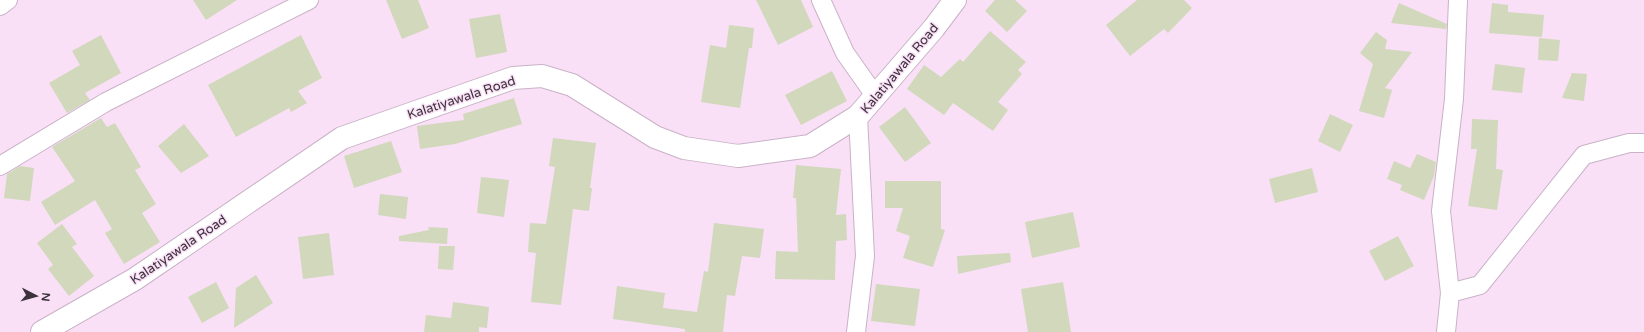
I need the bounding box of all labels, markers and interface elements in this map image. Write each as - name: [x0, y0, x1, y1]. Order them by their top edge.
- street label: Kalatiyawala Road: [857, 20, 942, 117]
- street label: Kalatiyawala Road: [405, 73, 517, 123]
- street label: Kalatiyawala Road: [127, 212, 230, 288]
- north arrow: [16, 276, 56, 316]
- text: N: [39, 292, 52, 302]

